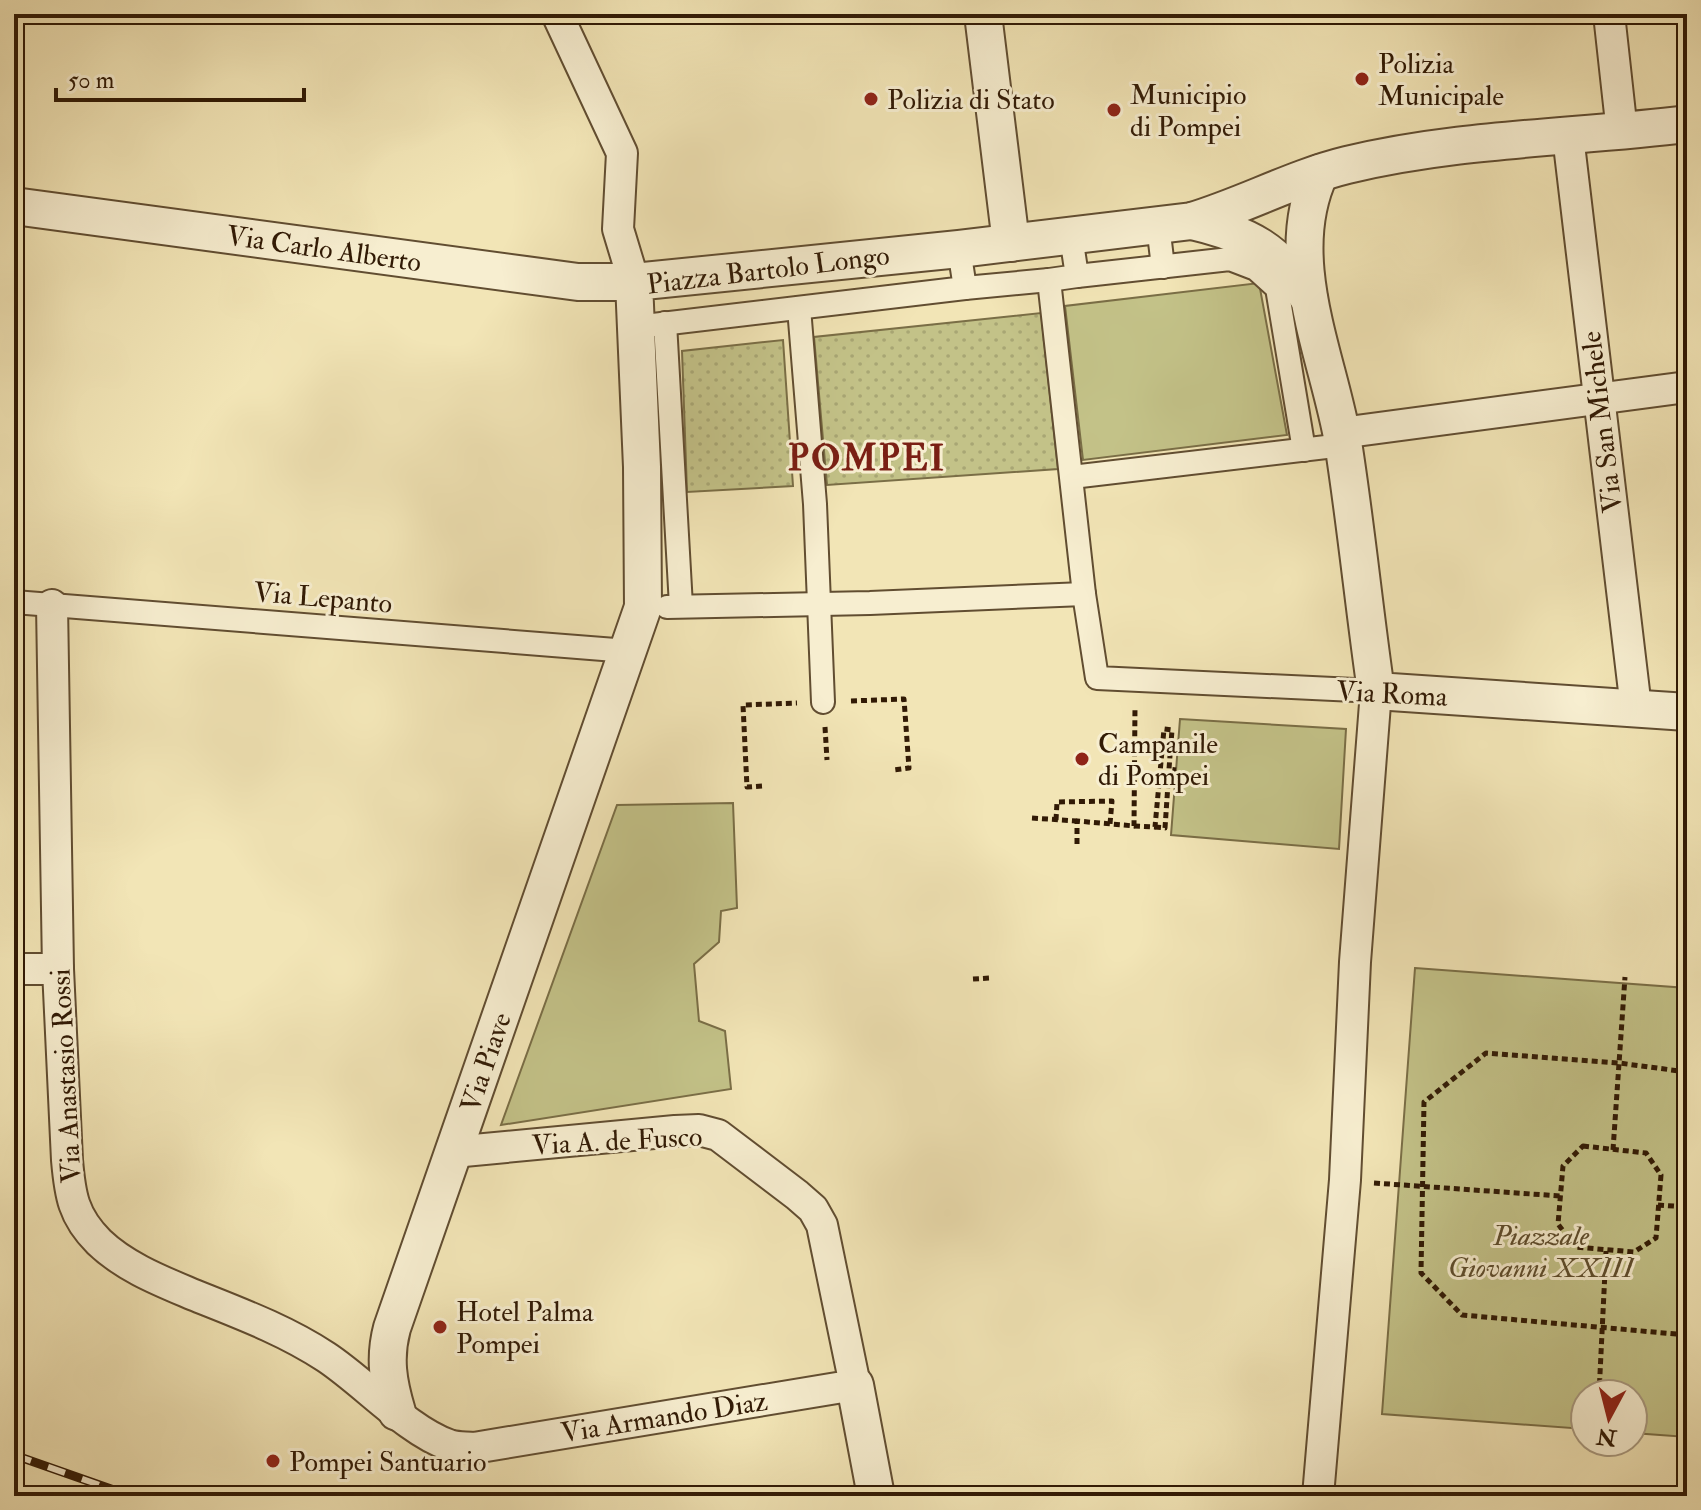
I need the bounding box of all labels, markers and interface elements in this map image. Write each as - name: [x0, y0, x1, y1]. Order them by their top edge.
- place label: Polizia Municipale: [1378, 47, 1504, 114]
- scale bar: [56, 52, 304, 102]
- text: 50 m: [68, 65, 115, 96]
- marker: Polizia Municipale: [1353, 70, 1371, 88]
- place label: Municipio di Pompei: [1130, 78, 1246, 145]
- place label: Polizia di Stato: [887, 83, 1055, 118]
- marker: Polizia di Stato: [862, 90, 880, 108]
- marker: Municipio di Pompei: [1105, 101, 1123, 119]
- street label: Via Carlo Alberto: [224, 218, 423, 280]
- street label: Piazza Bartolo Longo: [645, 238, 892, 303]
- street label: Via San Michele: [1574, 329, 1631, 515]
- district label: POMPEI: [788, 436, 946, 481]
- street label: Via Lepanto: [252, 575, 394, 622]
- street label: Via Roma: [1336, 674, 1449, 715]
- place label: Campanile di Pompei: [1098, 727, 1218, 794]
- marker: Campanile di Pompei: [1073, 750, 1091, 768]
- street label: Via Anastasio Rossi: [43, 968, 90, 1184]
- street label: Via Piave: [453, 1008, 520, 1117]
- street label: Via A. de Fusco: [531, 1120, 703, 1163]
- park label: Piazzale Giovanni XXIII: [1448, 1219, 1638, 1286]
- place label: Hotel Palma Pompei: [456, 1295, 594, 1362]
- marker: Hotel Palma Pompei: [431, 1318, 449, 1336]
- north arrow: [1569, 1378, 1649, 1458]
- street label: Via Armando Diaz: [558, 1384, 771, 1451]
- text: N: [1595, 1422, 1619, 1452]
- place label: Pompei Santuario: [289, 1445, 487, 1480]
- marker: Pompei Santuario: [264, 1452, 282, 1470]

